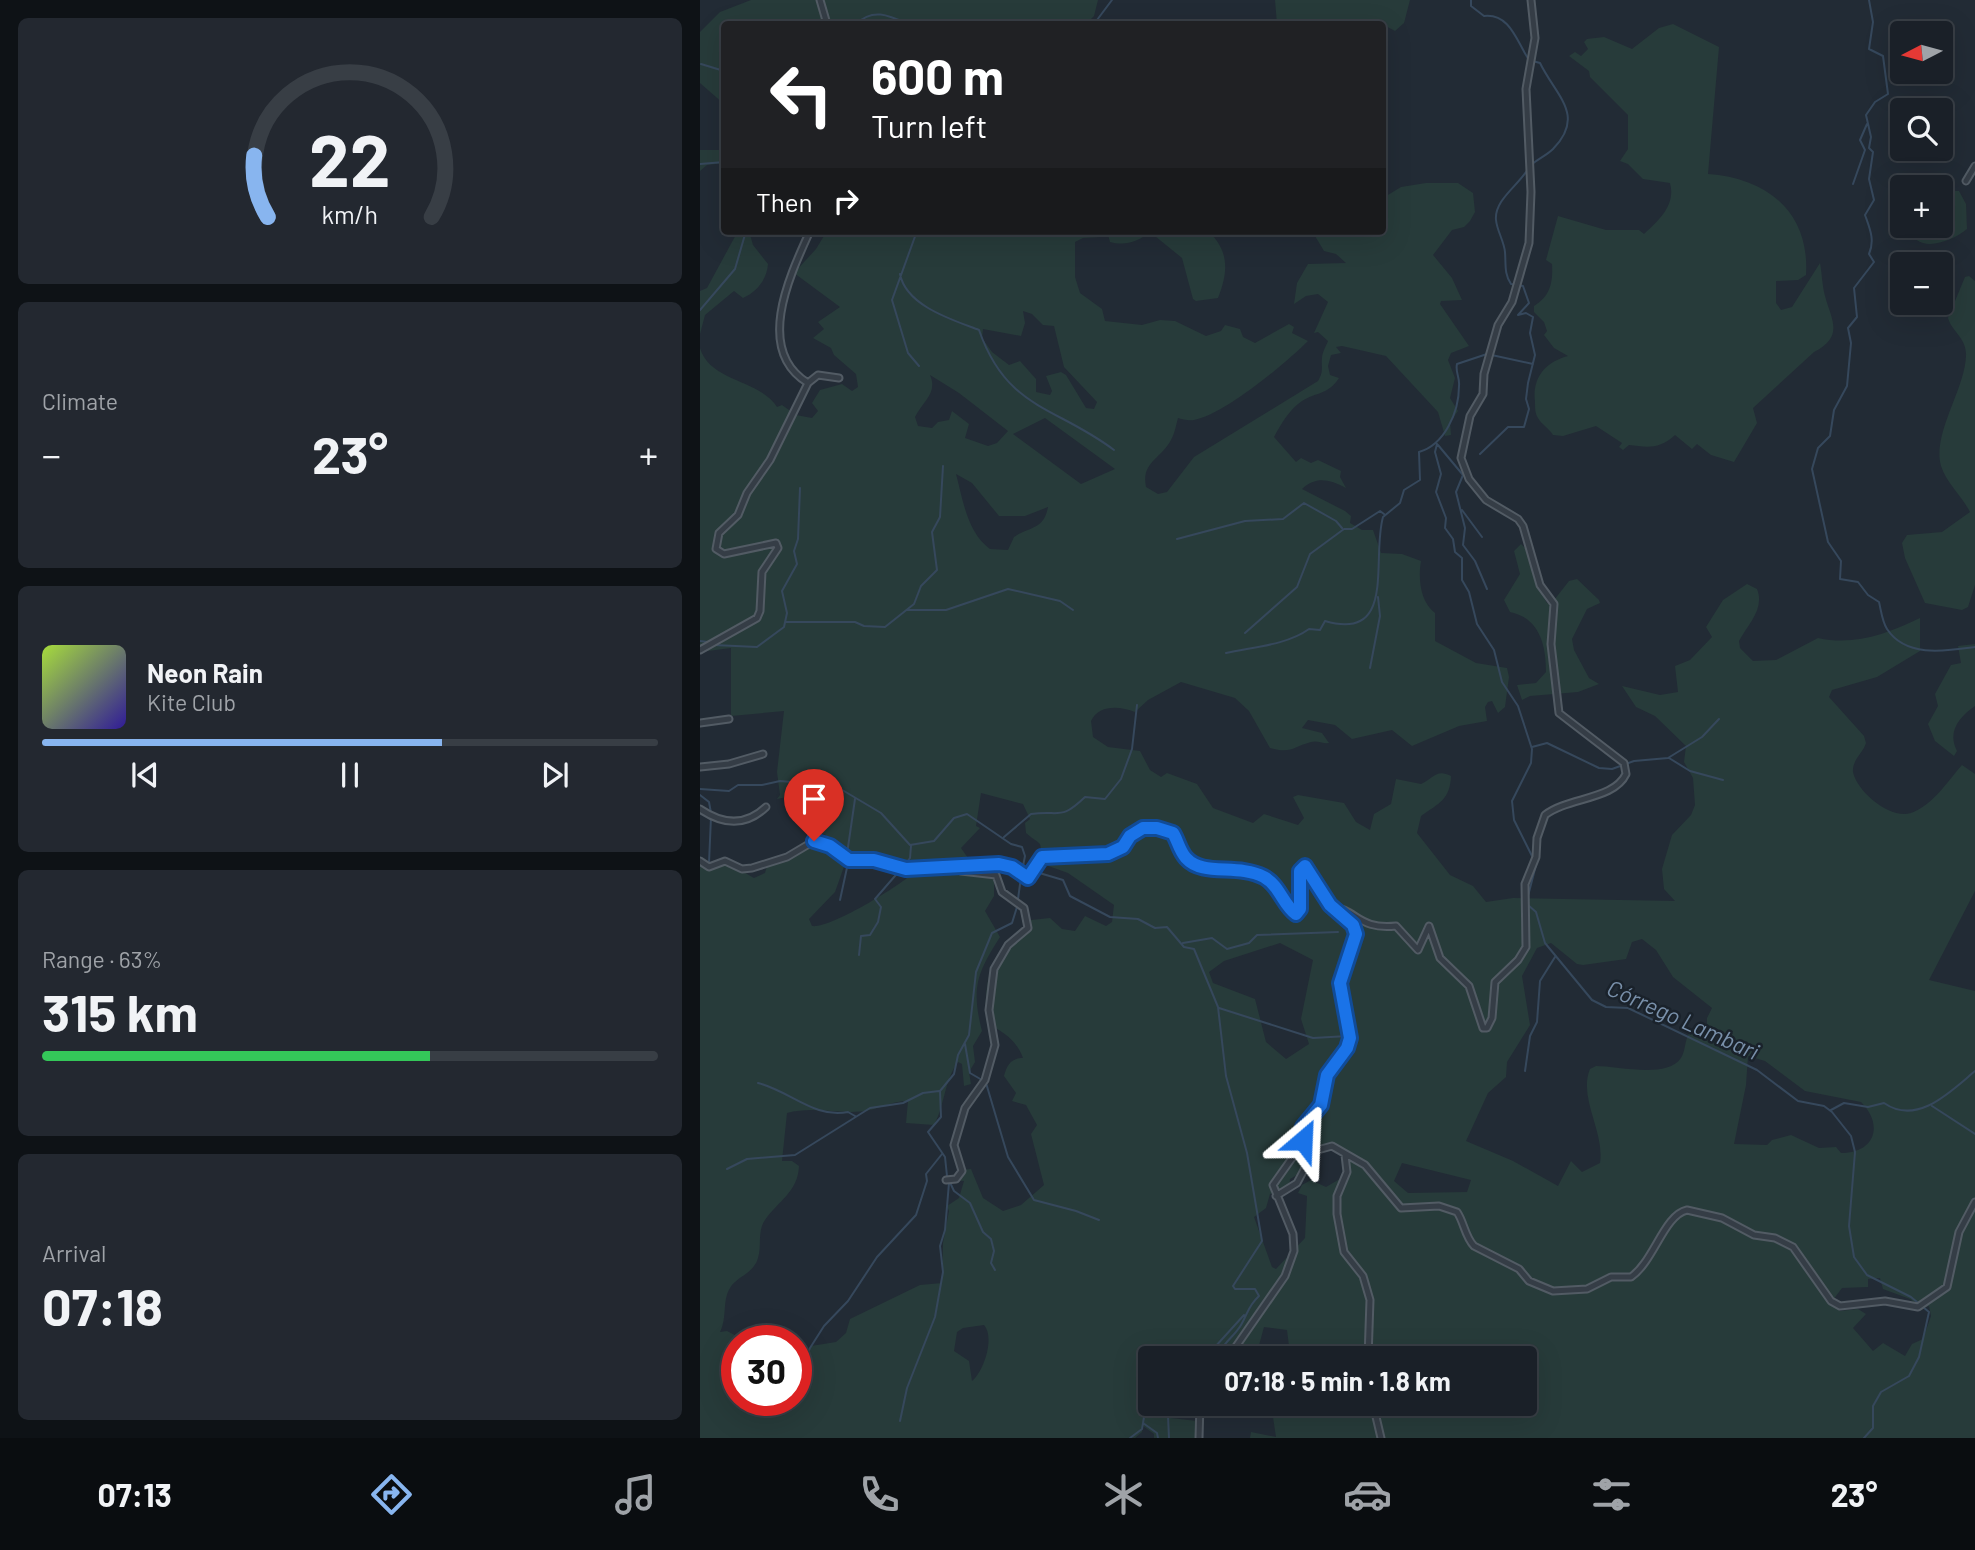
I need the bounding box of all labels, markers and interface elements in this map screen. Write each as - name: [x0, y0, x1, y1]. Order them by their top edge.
- north arrow: [1890, 21, 1953, 84]
- map controls: [1890, 21, 1953, 315]
- text: 600 m: [871, 46, 1004, 105]
- icon: left: [756, 49, 847, 140]
- button: search: [1890, 98, 1953, 161]
- text: Turn left: [871, 106, 988, 144]
- text: 22: [309, 114, 391, 202]
- button: +: [1890, 175, 1953, 238]
- icon: right: [827, 182, 865, 220]
- text: Then: [756, 186, 813, 217]
- text: km/h: [322, 199, 378, 229]
- button: −: [1890, 252, 1953, 315]
- text: Climate: [42, 387, 118, 415]
- text: 23°: [312, 422, 388, 484]
- text: −: [42, 431, 61, 477]
- text: +: [639, 431, 658, 477]
- text: Neon Rain: [147, 657, 263, 688]
- text: Kite Club: [147, 688, 236, 716]
- icon: previous: [126, 756, 164, 794]
- icon: pause: [331, 756, 369, 794]
- icon: next: [536, 756, 574, 794]
- pin: [784, 769, 844, 841]
- icon: arrive: [795, 780, 833, 818]
- text: Range · 63%: [42, 945, 162, 973]
- water label: Córrego Lambari: [1603, 973, 1764, 1065]
- text: 315 km: [42, 980, 198, 1042]
- position arrow: [1266, 1103, 1340, 1177]
- text: Arrival: [42, 1239, 106, 1267]
- text: 07:18: [42, 1274, 163, 1336]
- speed limit sign: 30: [721, 1325, 812, 1416]
- text: 07:18 · 5 min · 1.8 km: [1224, 1365, 1451, 1396]
- icon: directions: [367, 1470, 416, 1519]
- icon: music: [611, 1470, 660, 1519]
- icon: phone: [855, 1470, 904, 1519]
- icon: climate: [1099, 1470, 1148, 1519]
- icon: car: [1343, 1470, 1392, 1519]
- icon: filters: [1587, 1470, 1636, 1519]
- text: 07:13: [97, 1475, 172, 1513]
- text: 23°: [1831, 1475, 1877, 1513]

